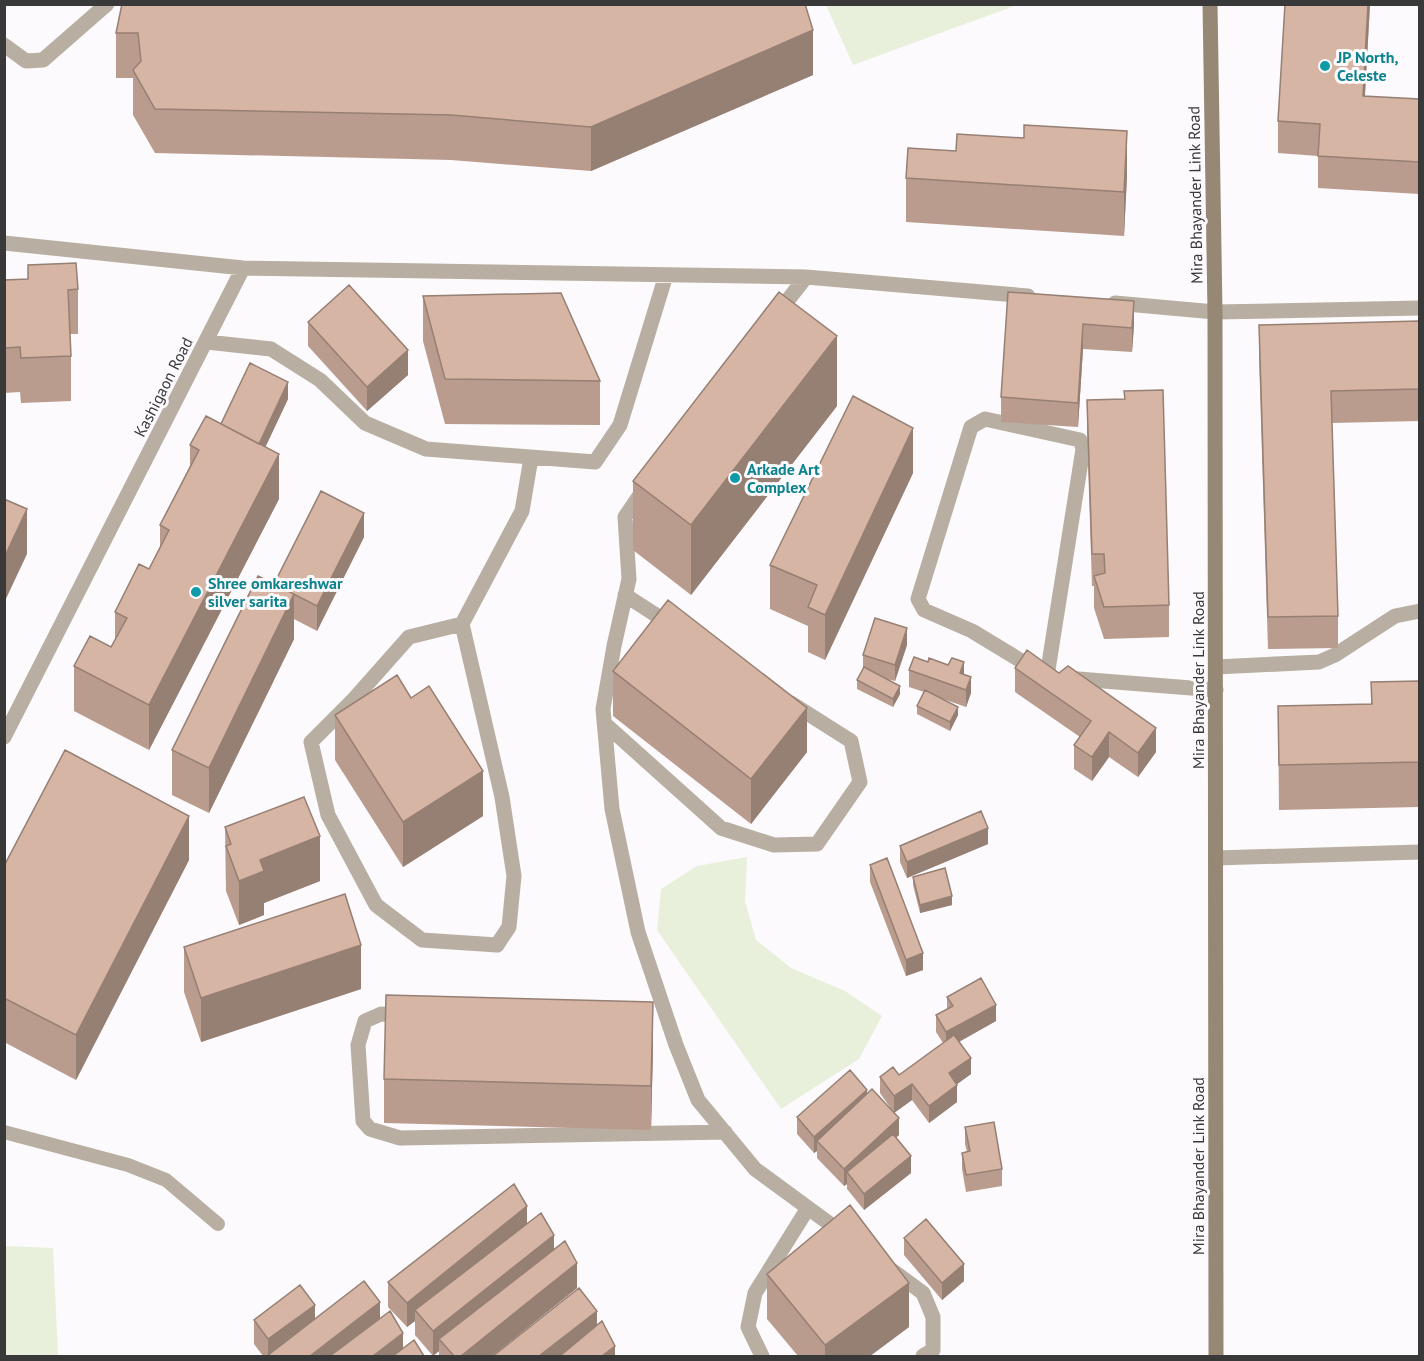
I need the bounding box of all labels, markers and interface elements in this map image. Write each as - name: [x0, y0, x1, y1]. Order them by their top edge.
- place label: JP North, Celeste: [1336, 47, 1398, 85]
- marker: JP North, Celeste: [1318, 59, 1332, 73]
- street label: Mira Bhayander Link Road: [1183, 106, 1207, 284]
- street label: Kashigaon Road: [129, 334, 197, 440]
- place label: Arkade Art Complex: [747, 459, 820, 497]
- marker: Arkade Art Complex: [728, 471, 742, 485]
- place label: Shree omkareshwar silver sarita: [208, 573, 343, 611]
- marker: Shree omkareshwar silver sarita: [189, 585, 203, 599]
- street label: Mira Bhayander Link Road: [1188, 591, 1208, 769]
- street label: Mira Bhayander Link Road: [1188, 1077, 1208, 1255]

